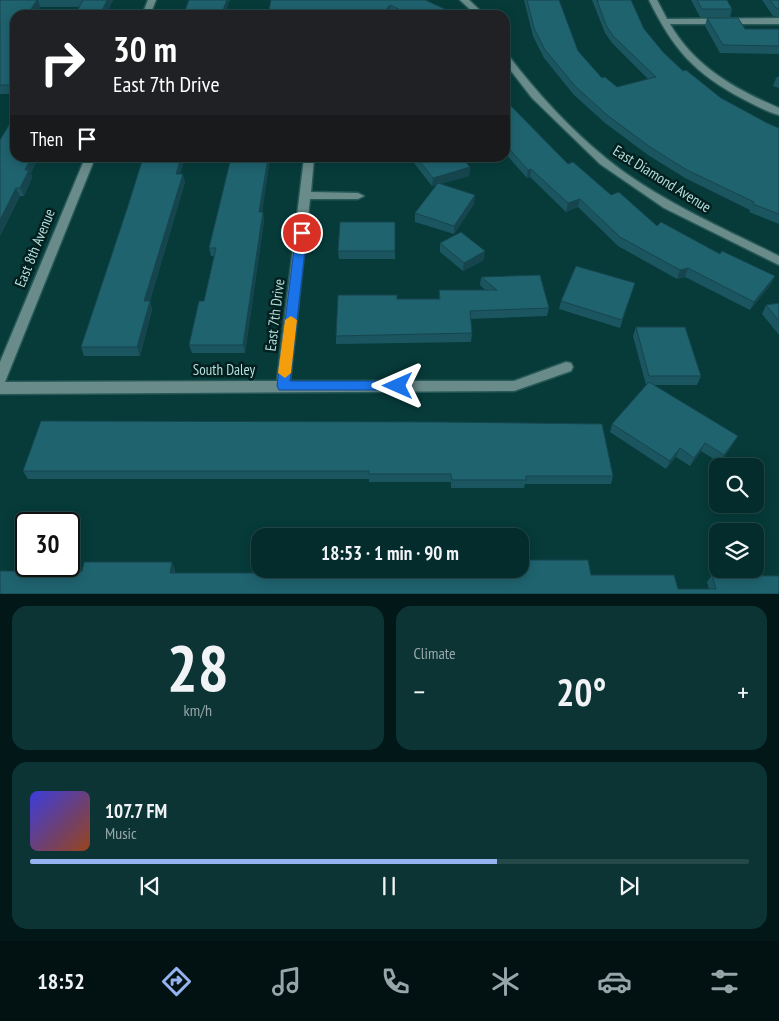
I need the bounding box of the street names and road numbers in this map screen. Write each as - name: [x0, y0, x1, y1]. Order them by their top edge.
- street label: East Diamond Avenue: [610, 141, 715, 216]
- street label: East 8th Avenue: [10, 206, 59, 290]
- street label: East 7th Drive: [261, 278, 288, 352]
- street label: South Daley: [193, 360, 255, 379]

